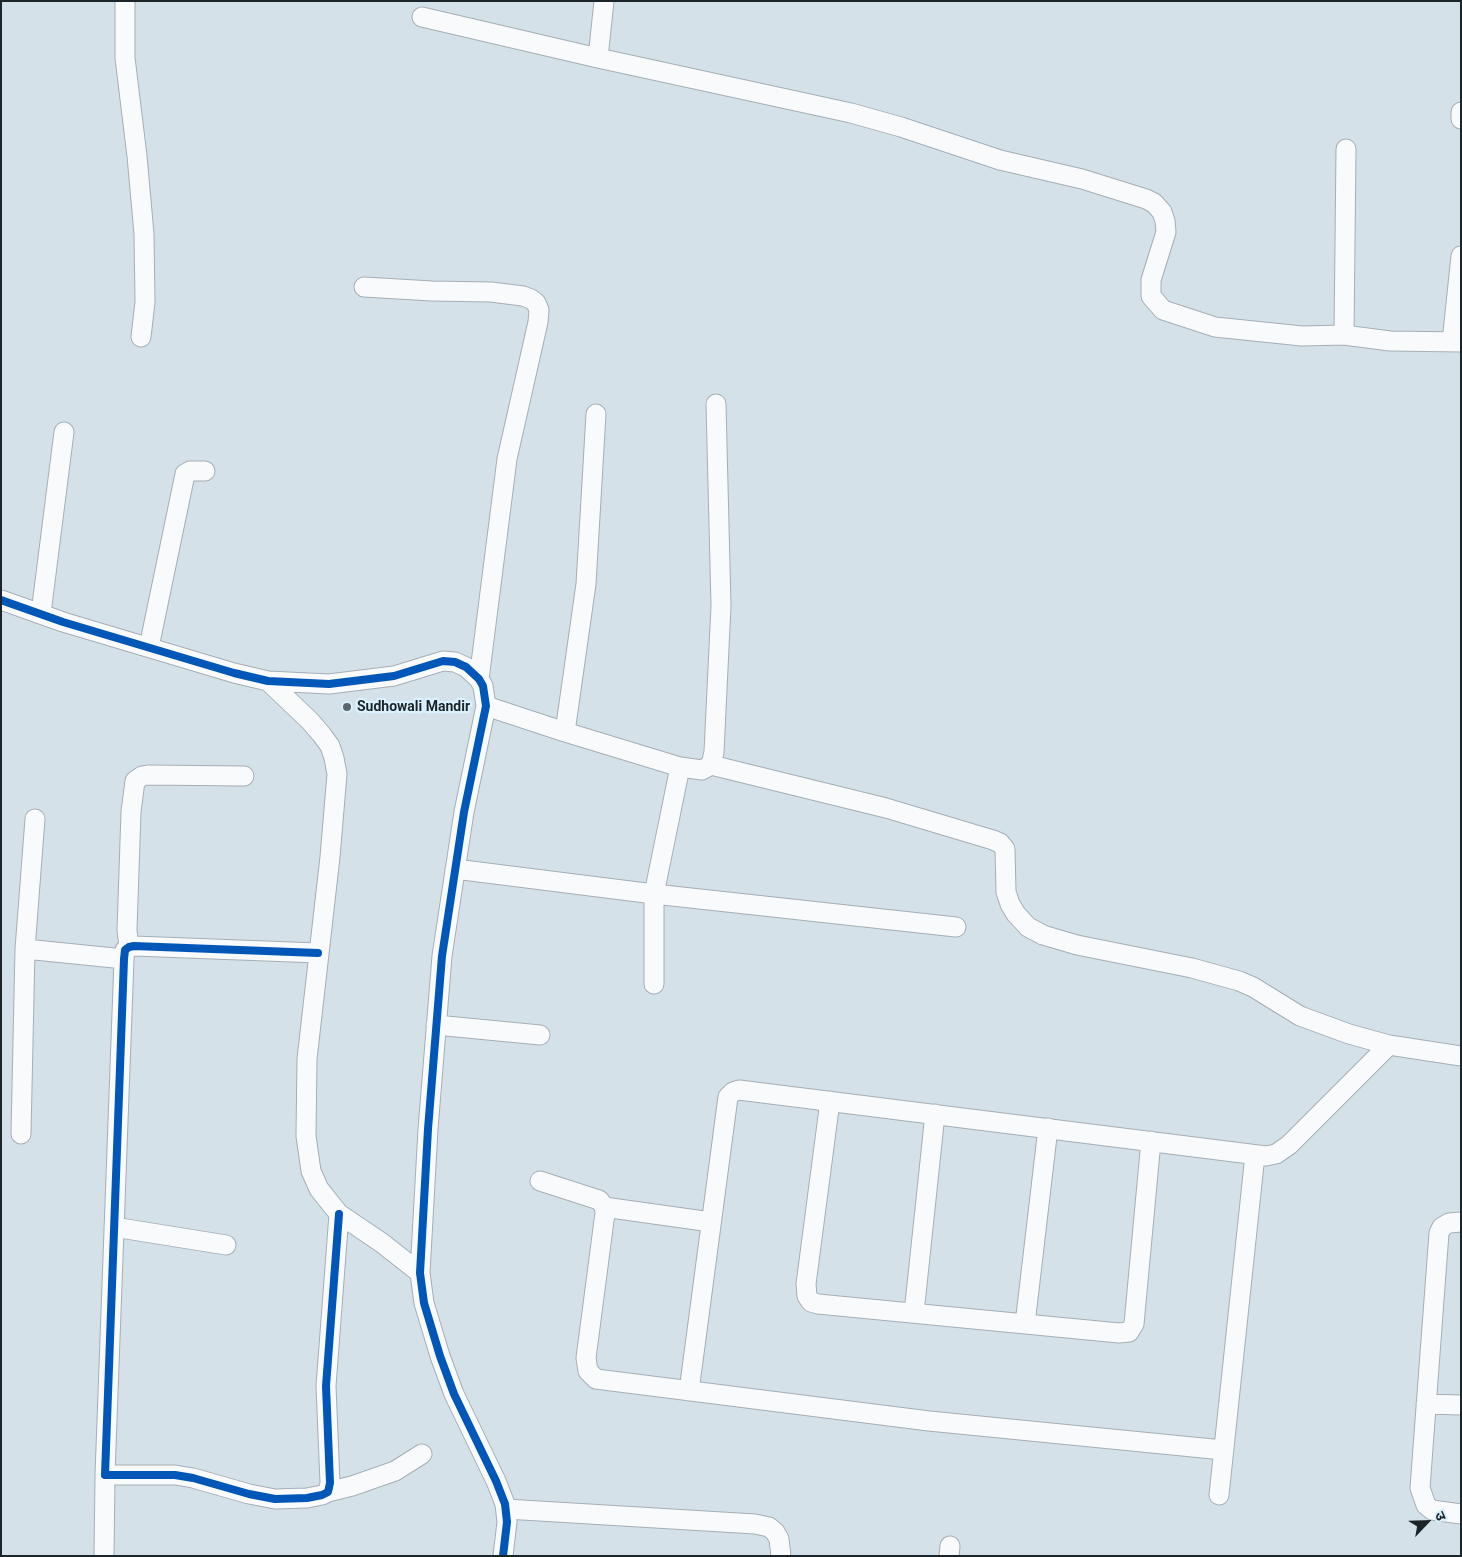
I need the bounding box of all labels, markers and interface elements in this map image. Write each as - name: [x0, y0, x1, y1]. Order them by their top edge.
- place label: Sudhowali Mandir: [357, 699, 470, 715]
- marker: Sudhowali Mandir: [341, 701, 353, 713]
- north arrow: [1402, 1497, 1452, 1547]
- text: उ: [1432, 1509, 1450, 1523]

